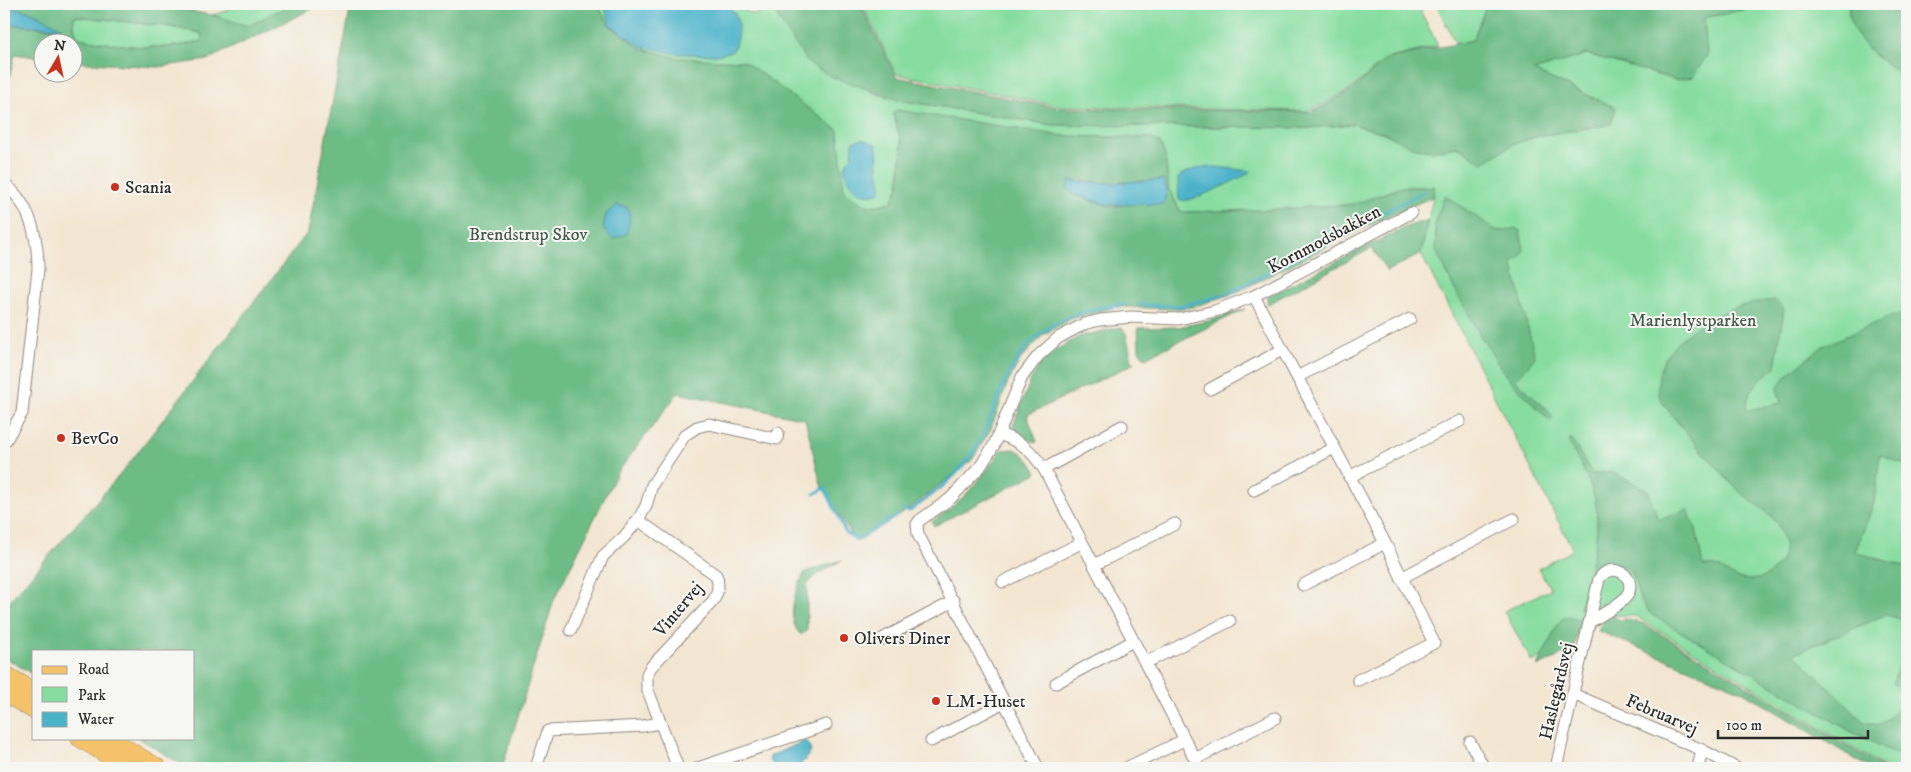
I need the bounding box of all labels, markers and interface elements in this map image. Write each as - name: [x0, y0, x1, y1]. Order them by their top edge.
- north arrow: [32, 32, 82, 82]
- text: N: [53, 36, 67, 56]
- place label: Scania: [125, 177, 172, 199]
- marker: Scania: [109, 181, 121, 193]
- street label: Kornmodsbakken: [1264, 201, 1385, 279]
- park label: Brendstrup Skov: [469, 224, 587, 246]
- park label: Marienlystparken: [1630, 310, 1757, 332]
- place label: BevCo: [71, 428, 119, 450]
- marker: BevCo: [55, 432, 67, 444]
- street label: Vintervej: [649, 578, 708, 642]
- place label: Olivers Diner: [854, 628, 950, 650]
- marker: Olivers Diner: [838, 632, 850, 644]
- street label: Haslegårdsvej: [1535, 640, 1579, 742]
- legend: [32, 650, 195, 740]
- text: Road: [78, 660, 110, 679]
- text: Park: [78, 686, 107, 705]
- street label: Februarvej: [1622, 690, 1701, 740]
- place label: LM-Huset: [946, 691, 1026, 713]
- marker: LM-Huset: [930, 695, 942, 707]
- scale bar: [1718, 707, 1868, 739]
- text: Water: [77, 710, 114, 729]
- text: 100 m: [1726, 716, 1762, 735]

